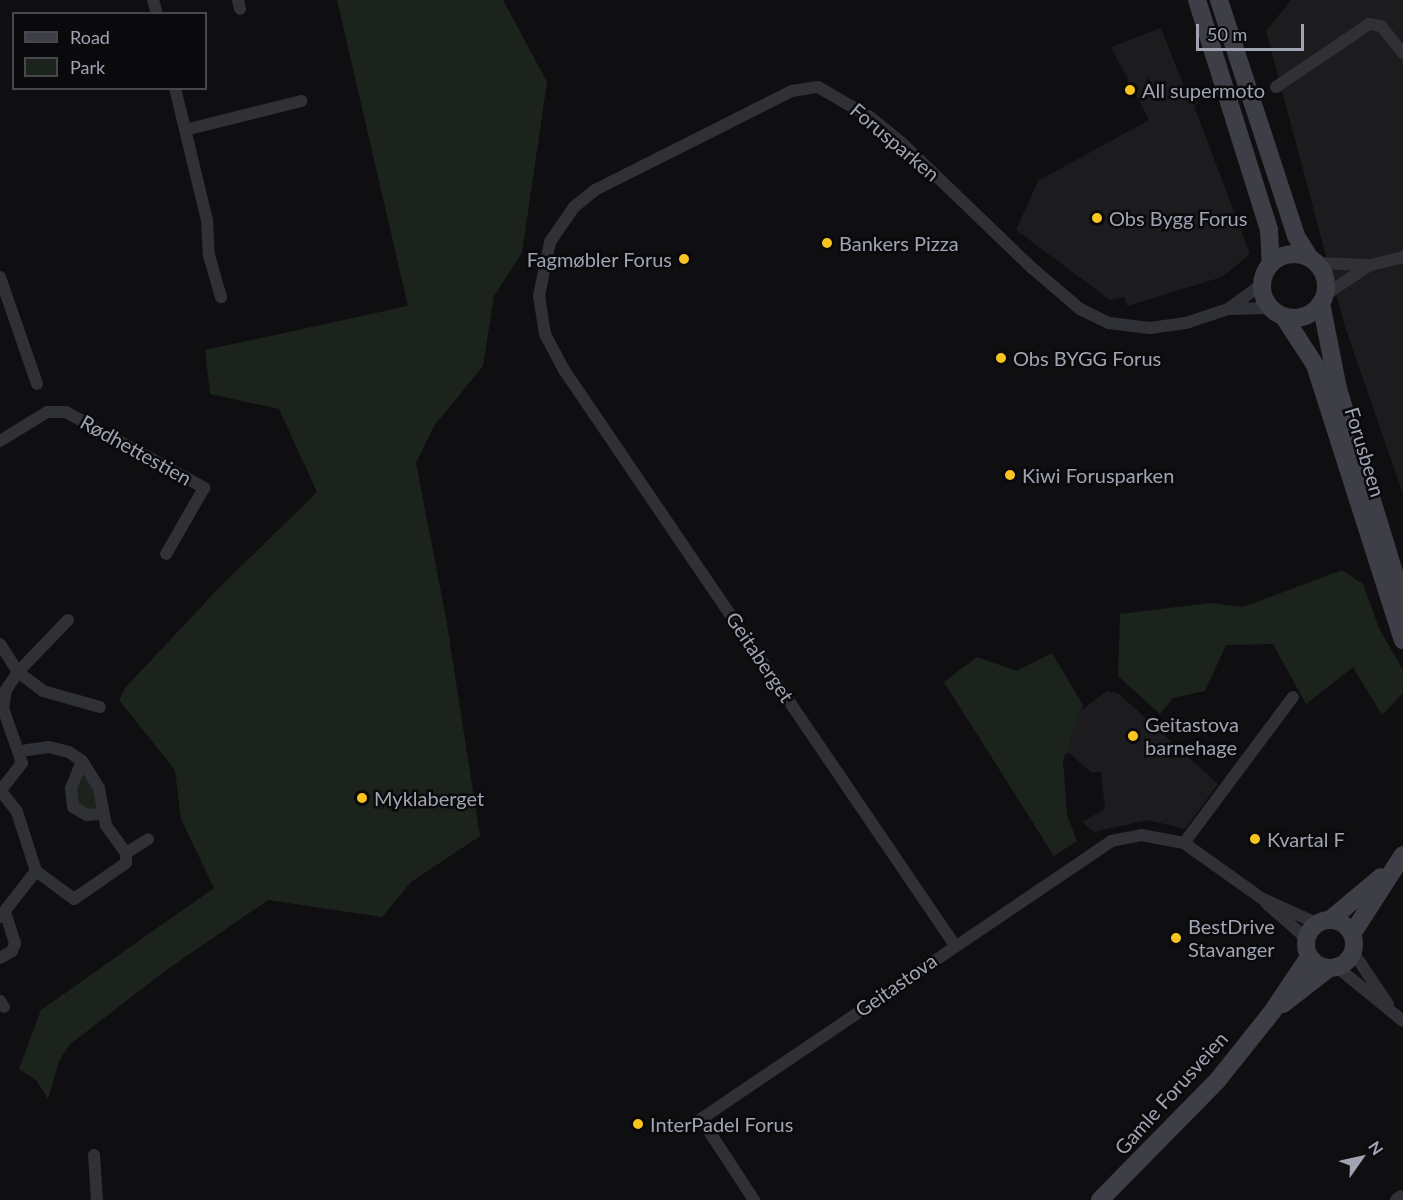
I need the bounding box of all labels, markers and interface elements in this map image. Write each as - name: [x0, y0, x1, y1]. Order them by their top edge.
- legend: [12, 12, 207, 90]
- scale bar: [1199, 12, 1307, 50]
- text: 50 m: [1207, 23, 1247, 45]
- text: Road: [70, 26, 110, 48]
- text: Park: [70, 56, 105, 78]
- place label: All supermoto: [1142, 78, 1265, 102]
- marker: All supermoto: [1123, 83, 1137, 97]
- street label: Forusparken: [846, 98, 944, 186]
- place label: Obs Bygg Forus: [1109, 206, 1247, 230]
- marker: Obs Bygg Forus: [1090, 211, 1104, 225]
- place label: Bankers Pizza: [839, 231, 959, 255]
- marker: Bankers Pizza: [820, 236, 834, 250]
- place label: Fagmøbler Forus: [526, 247, 672, 271]
- marker: Fagmøbler Forus: [677, 252, 691, 266]
- place label: Obs BYGG Forus: [1013, 346, 1161, 370]
- marker: Obs BYGG Forus: [994, 351, 1008, 365]
- street label: Forusbeen: [1340, 404, 1390, 500]
- street label: Rødhettestien: [76, 410, 196, 490]
- place label: Kiwi Forusparken: [1022, 463, 1174, 487]
- marker: Kiwi Forusparken: [1003, 468, 1017, 482]
- street label: Geitaberget: [721, 607, 799, 707]
- place label: Geitastova barnehage: [1145, 712, 1239, 759]
- marker: Geitastova barnehage: [1126, 729, 1140, 743]
- place label: Myklaberget: [374, 786, 484, 810]
- marker: Myklaberget: [355, 791, 369, 805]
- place label: Kvartal F: [1267, 827, 1345, 851]
- marker: Kvartal F: [1248, 832, 1262, 846]
- place label: BestDrive Stavanger: [1188, 915, 1275, 962]
- marker: BestDrive Stavanger: [1169, 931, 1183, 945]
- street label: Geitastova: [851, 948, 941, 1022]
- street label: Gamle Forusveien: [1109, 1027, 1233, 1159]
- place label: InterPadel Forus: [650, 1112, 793, 1136]
- marker: InterPadel Forus: [631, 1117, 645, 1131]
- north arrow: [1331, 1128, 1391, 1188]
- text: N: [1365, 1137, 1388, 1158]

